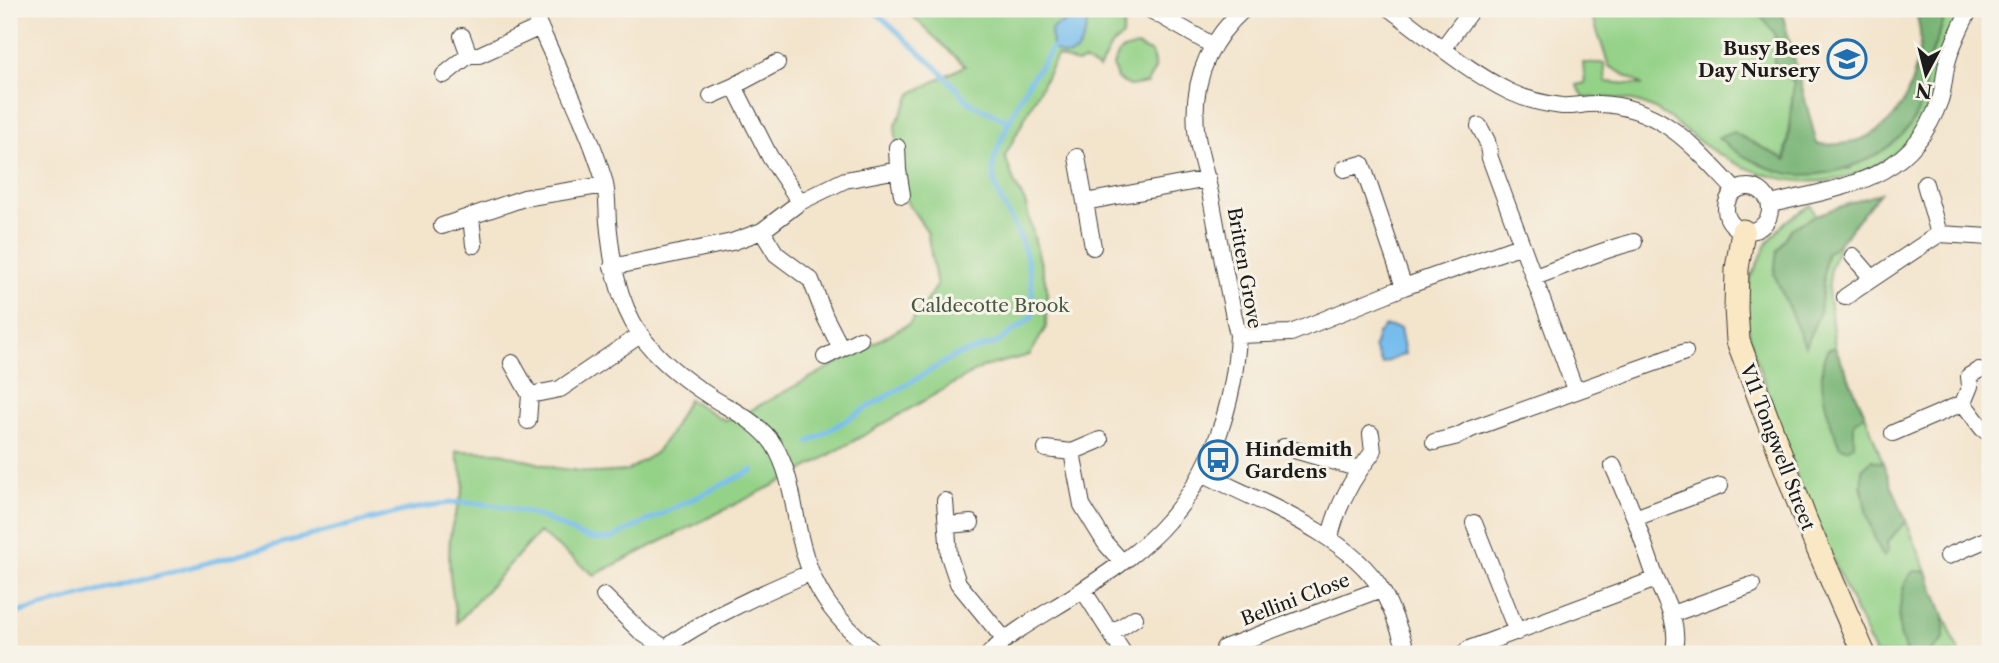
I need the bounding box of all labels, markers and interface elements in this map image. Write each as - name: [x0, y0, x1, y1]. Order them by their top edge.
- place label: Busy Bees Day Nursery: [1698, 37, 1821, 82]
- school or university icon: Busy Bees Day Nursery: [1826, 38, 1868, 80]
- north arrow: [1890, 38, 1960, 108]
- text: N: [1914, 78, 1934, 103]
- street label: Britten Grove: [1223, 206, 1266, 330]
- park label: Caldecotte Brook: [911, 294, 1070, 317]
- street label: V11 Tongwell Street: [1735, 360, 1820, 534]
- place label: Hindemith Gardens: [1245, 438, 1353, 483]
- bus stop icon: Hindemith Gardens: [1197, 439, 1239, 481]
- street label: Bellini Close: [1238, 568, 1353, 631]

